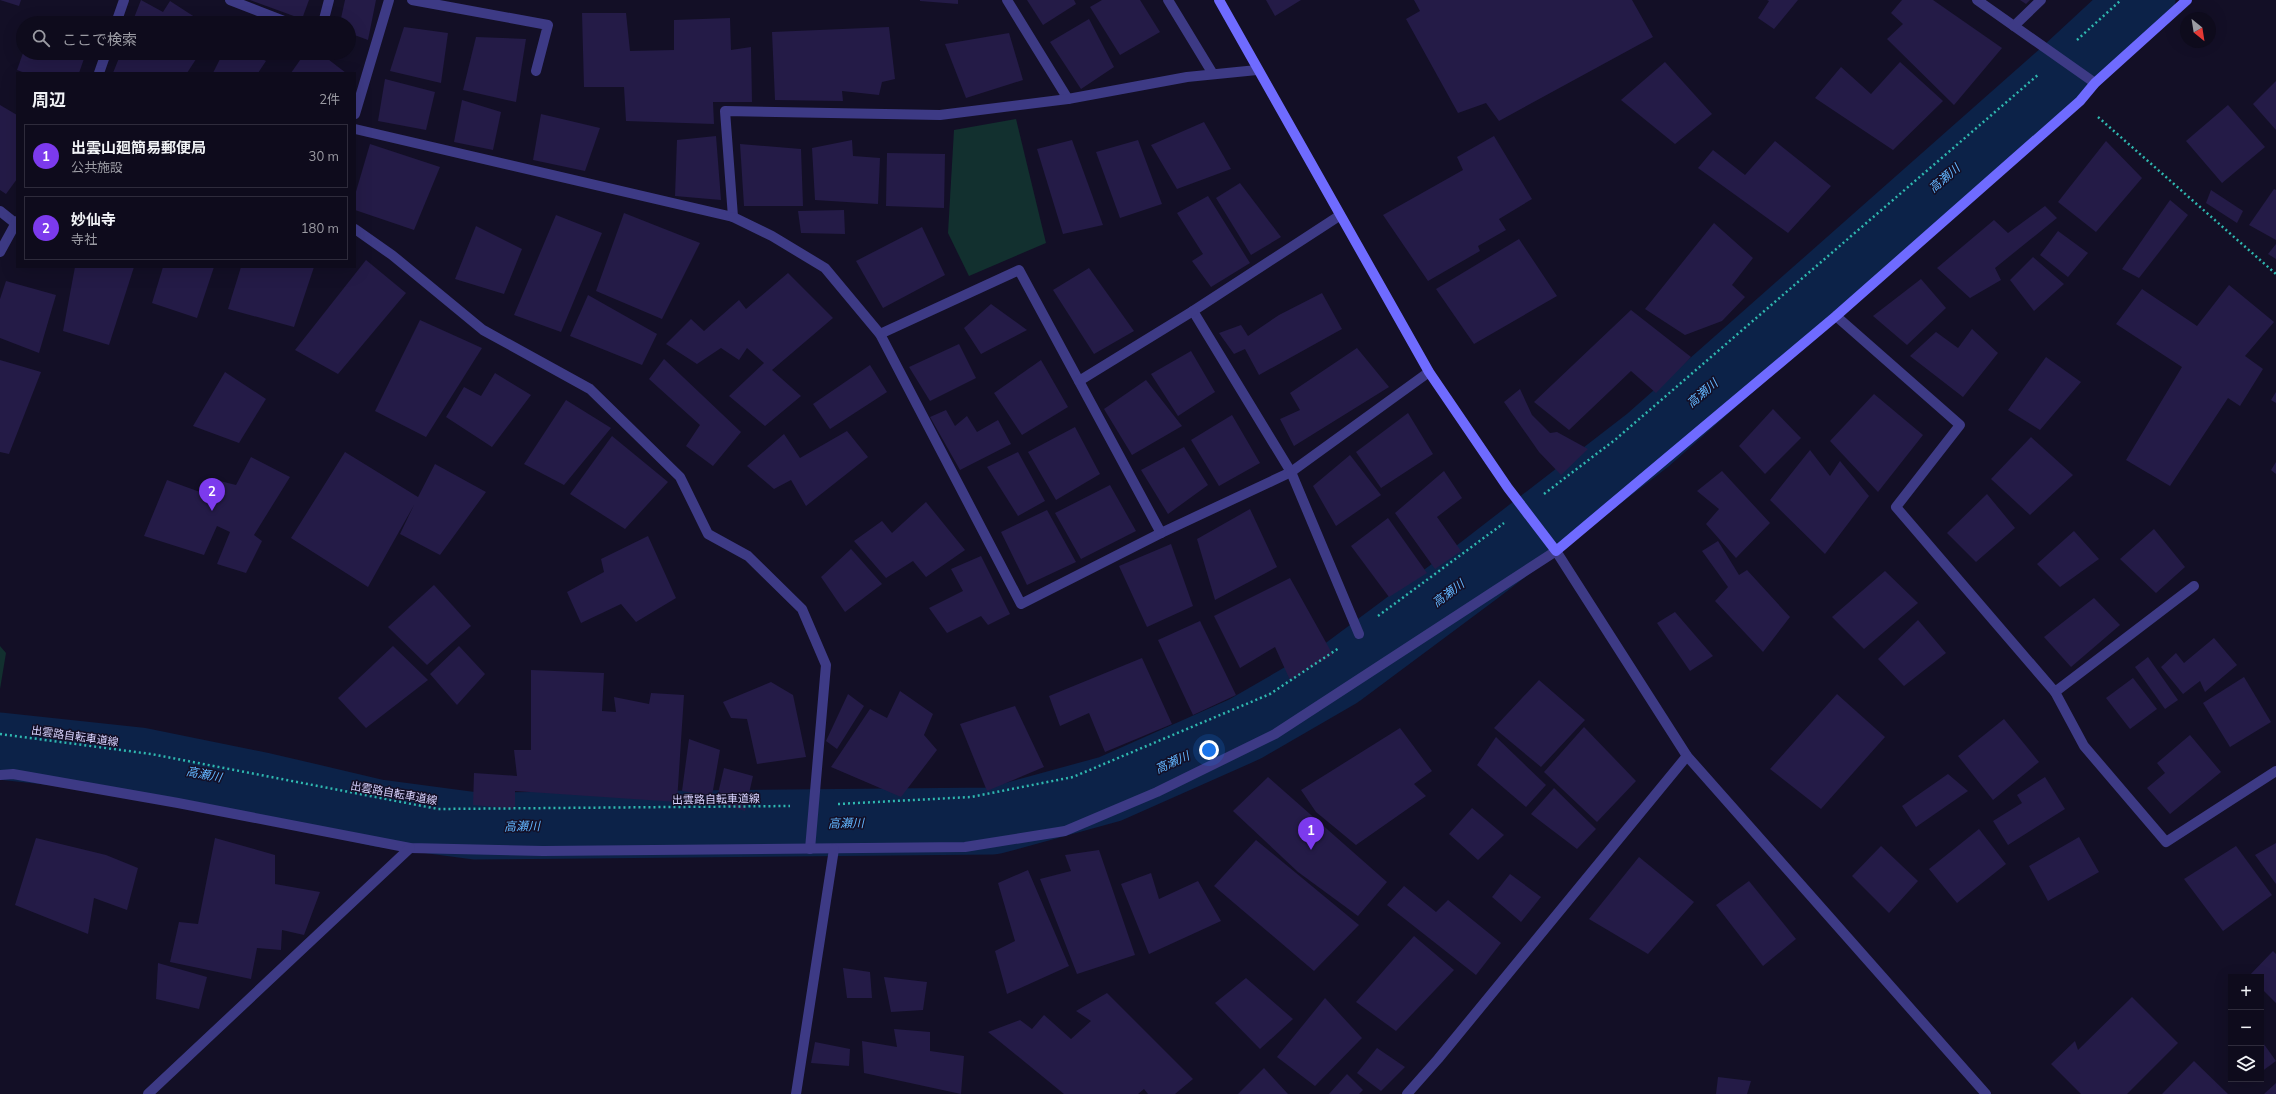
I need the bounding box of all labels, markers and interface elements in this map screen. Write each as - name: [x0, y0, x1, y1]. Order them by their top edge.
- north arrow: [2180, 12, 2216, 48]
- search box: [16, 16, 356, 60]
- icon: search: [30, 27, 52, 49]
- text: ここで検索: [62, 30, 137, 49]
- text: 周辺: [32, 89, 66, 110]
- text: 2件: [319, 91, 340, 107]
- text: 出雲山廻簡易郵便局: [71, 138, 206, 157]
- text: 1: [42, 148, 50, 164]
- text: 30 m: [309, 148, 339, 164]
- text: 公共施設: [71, 159, 123, 175]
- water label: 高瀬川: [1925, 159, 1964, 195]
- text: 妙仙寺: [71, 210, 116, 229]
- text: 2: [42, 220, 50, 236]
- text: 180 m: [301, 220, 339, 236]
- text: 寺社: [71, 231, 97, 247]
- water label: 高瀬川: [1683, 374, 1722, 410]
- pin: 2: [199, 478, 225, 511]
- water label: 高瀬川: [1429, 575, 1468, 610]
- street label: 出雲路自転車道線: [30, 723, 120, 749]
- your location: [1199, 740, 1219, 760]
- water label: 高瀬川: [1152, 747, 1193, 776]
- water label: 高瀬川: [185, 763, 225, 785]
- street label: 出雲路自転車道線: [349, 778, 439, 808]
- street label: 出雲路自転車道線: [672, 791, 760, 807]
- water label: 高瀬川: [828, 815, 866, 831]
- pin: 1: [1298, 817, 1324, 850]
- water label: 高瀬川: [504, 818, 542, 834]
- map controls: [2228, 974, 2264, 1082]
- button: +: [2228, 974, 2264, 1010]
- button: −: [2228, 1010, 2264, 1046]
- button: layers: [2228, 1046, 2264, 1082]

